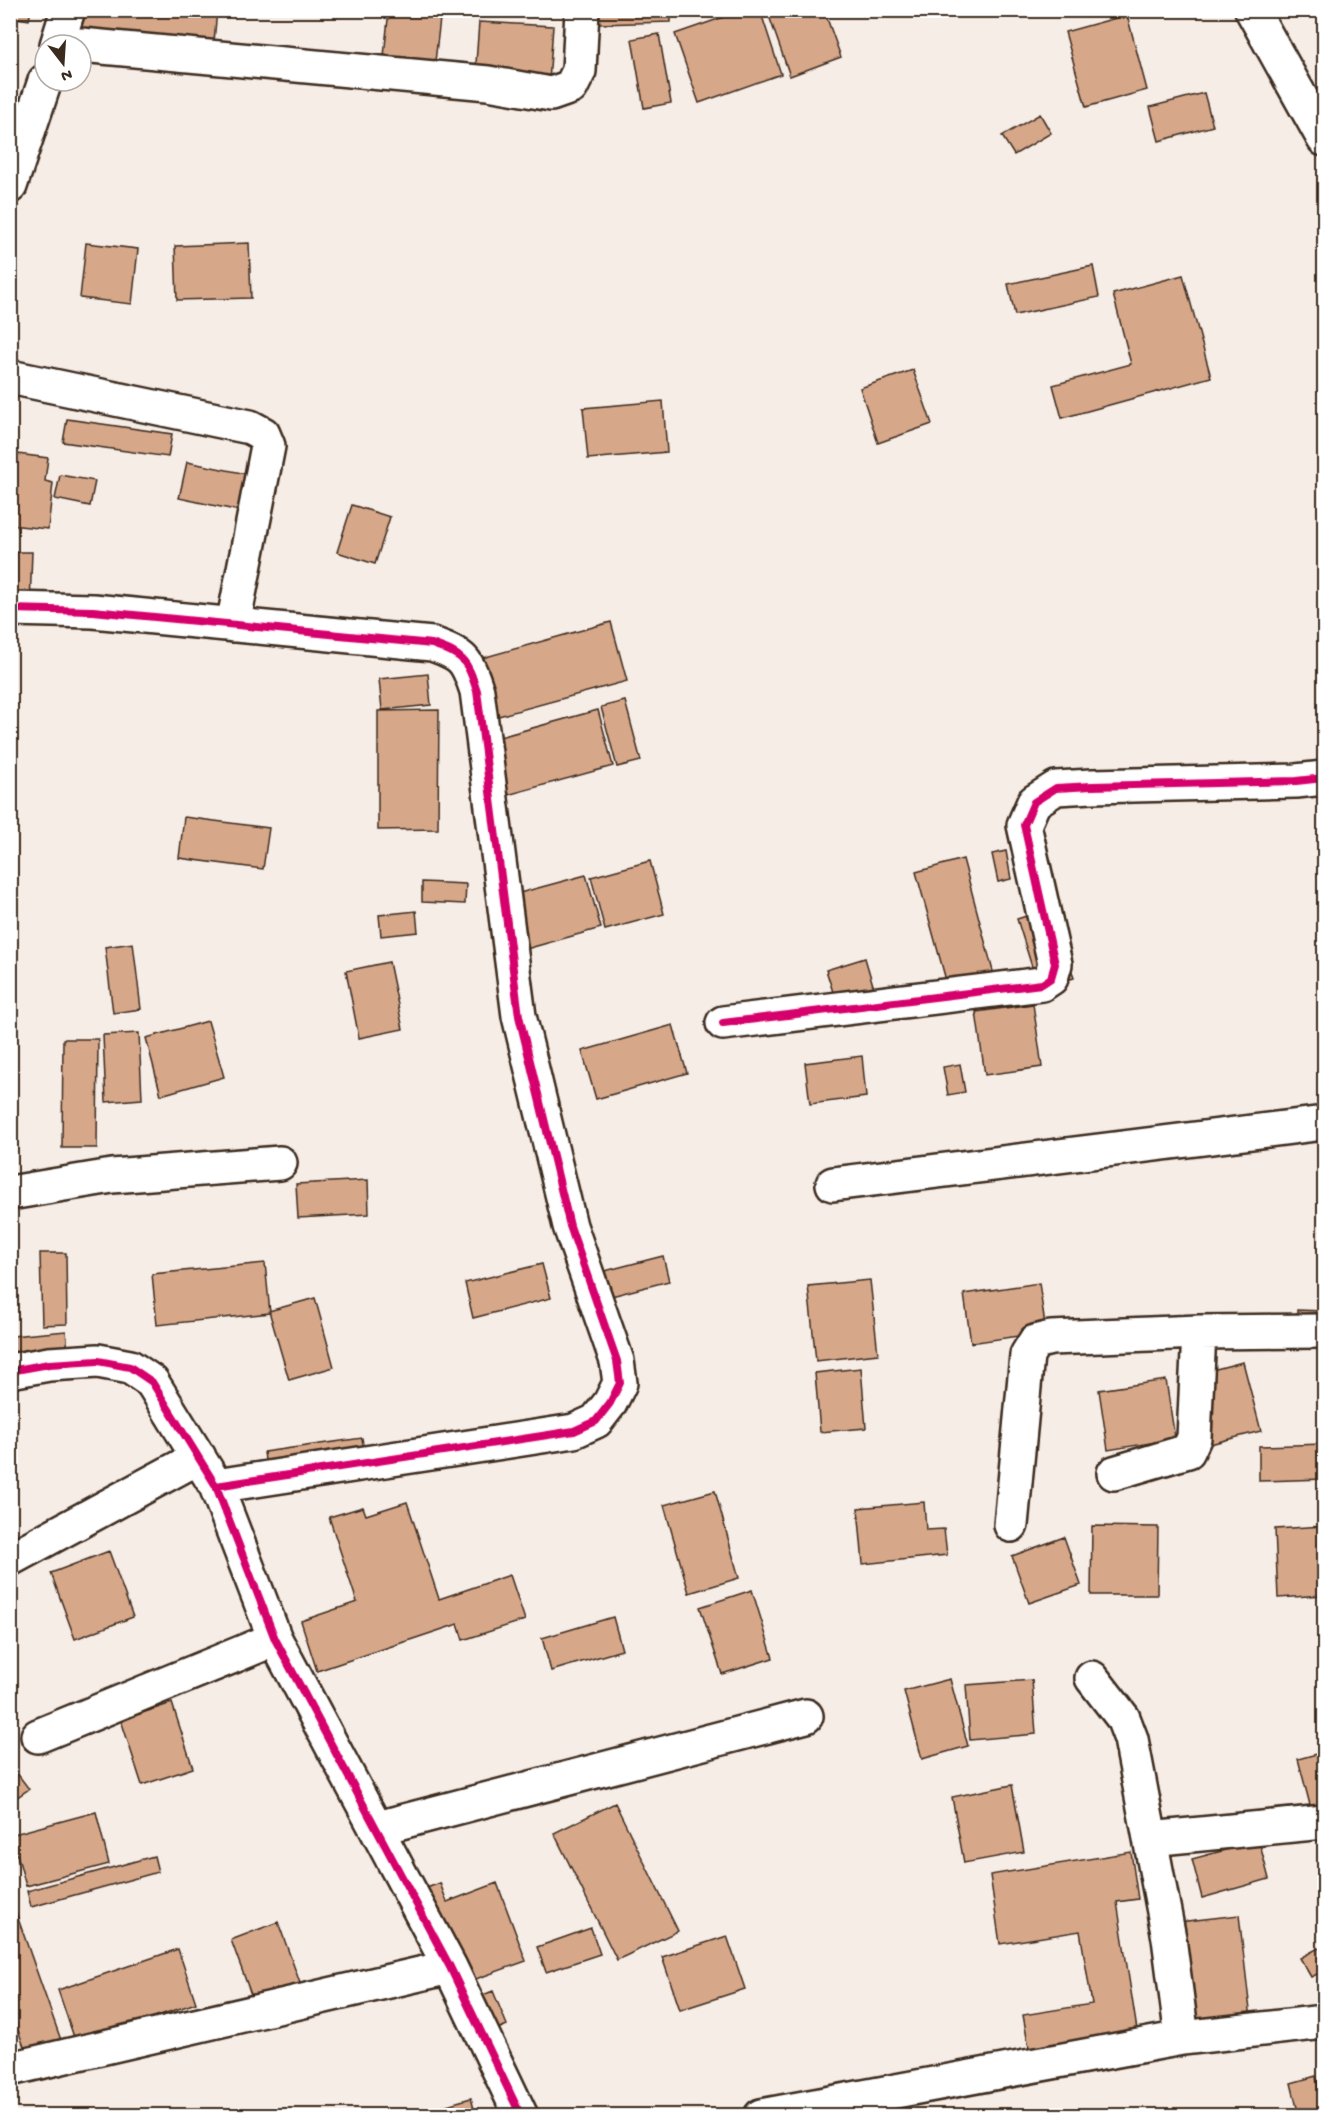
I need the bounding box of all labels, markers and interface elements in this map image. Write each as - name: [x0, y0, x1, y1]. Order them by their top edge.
- north arrow: [33, 33, 93, 93]
- text: N: [58, 63, 74, 85]

